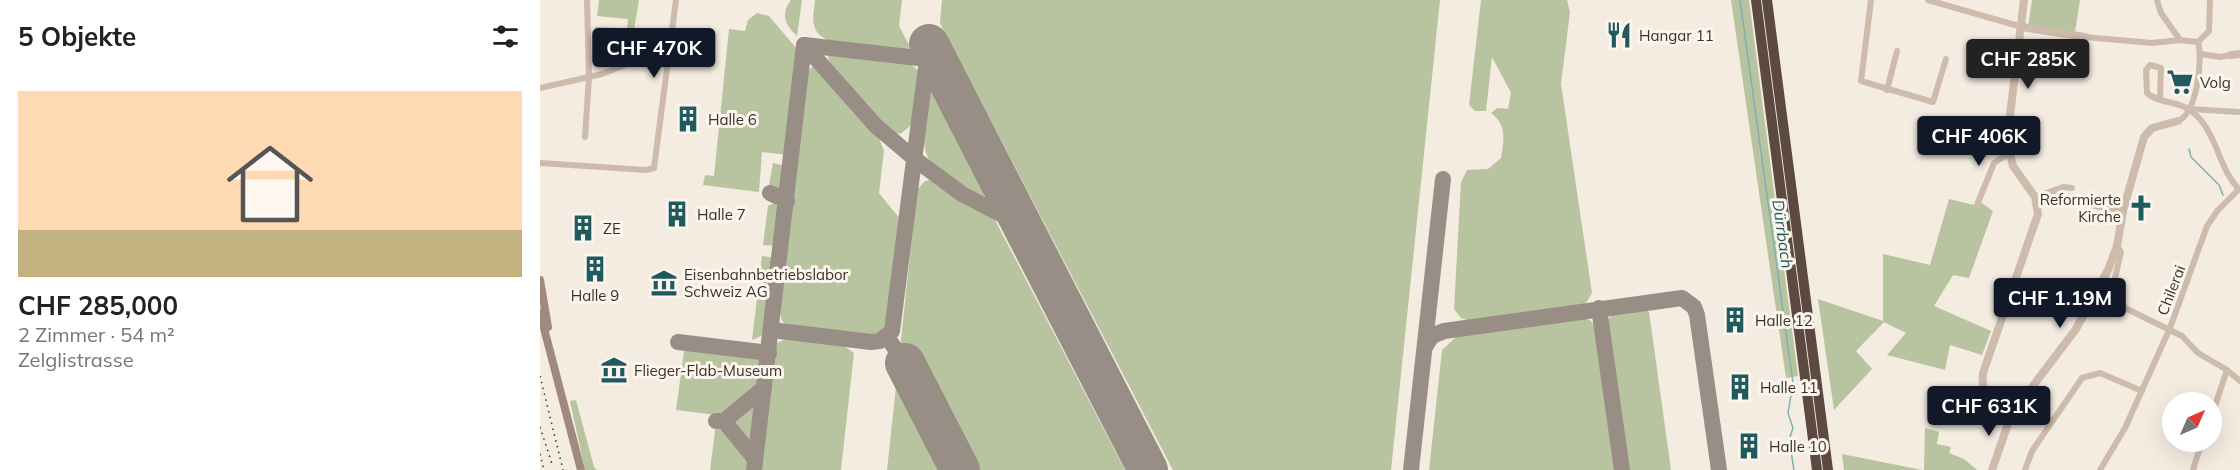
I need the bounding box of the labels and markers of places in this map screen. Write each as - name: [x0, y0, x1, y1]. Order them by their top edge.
- restaurant icon: Hangar 11: [1604, 20, 1634, 50]
- place label: Hangar 11: [1639, 26, 1714, 45]
- pin: CHF 470K: [592, 28, 716, 79]
- pin: CHF 285K: [1966, 39, 2090, 90]
- supermarket icon: Volg: [2165, 67, 2195, 97]
- place label: Volg: [2200, 73, 2231, 92]
- building icon: Halle 6: [673, 104, 703, 134]
- place label: Halle 6: [708, 110, 757, 129]
- pin: CHF 406K: [1917, 116, 2041, 167]
- place label: Reformierte Kirche: [2040, 190, 2121, 226]
- church icon: Reformierte Kirche: [2126, 193, 2156, 223]
- building icon: Halle 7: [662, 199, 692, 229]
- place label: Halle 7: [697, 205, 746, 224]
- building icon: ZE: [568, 213, 598, 243]
- place label: ZE: [603, 219, 621, 238]
- building icon: Halle 9: [580, 254, 610, 284]
- place label: Eisenbahnbetriebslabor Schweiz AG: [684, 265, 849, 301]
- museum icon: Eisenbahnbetriebslabor Schweiz AG: [649, 268, 679, 298]
- pin: CHF 1.19M: [1991, 278, 2129, 329]
- place label: Halle 9: [571, 286, 619, 305]
- building icon: Halle 12: [1720, 305, 1750, 335]
- place label: Halle 12: [1755, 311, 1813, 330]
- museum icon: Flieger-Flab-Museum: [599, 355, 629, 385]
- place label: Flieger-Flab-Museum: [634, 361, 782, 380]
- building icon: Halle 11: [1725, 372, 1755, 402]
- place label: Halle 11: [1760, 378, 1818, 397]
- pin: CHF 631K: [1927, 386, 2051, 437]
- building icon: Halle 10: [1734, 431, 1764, 461]
- place label: Halle 10: [1769, 437, 1827, 456]

